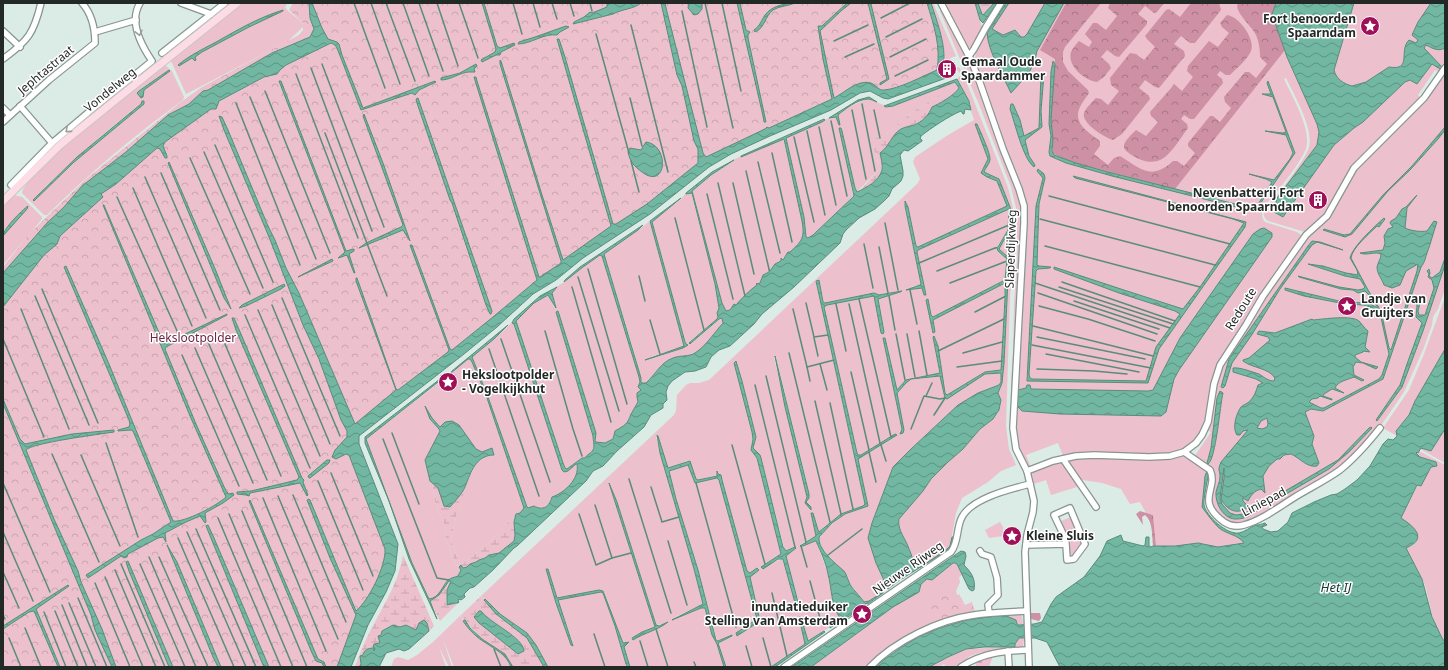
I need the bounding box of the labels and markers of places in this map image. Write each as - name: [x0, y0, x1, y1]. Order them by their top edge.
- place label: Fort benoorden Spaarndam: [1263, 10, 1356, 41]
- place icon: Fort benoorden Spaarndam: [1359, 15, 1381, 37]
- place label: Gemaal Oude Spaardammer: [961, 53, 1046, 84]
- building icon: Gemaal Oude Spaardammer: [936, 58, 958, 80]
- place label: Nevenbatterij Fort benoorden Spaarndam: [1167, 184, 1304, 215]
- building icon: Nevenbatterij Fort benoorden Spaarndam: [1307, 189, 1329, 211]
- place label: Landje van Gruijters: [1361, 290, 1426, 321]
- place icon: Landje van Gruijters: [1336, 295, 1358, 317]
- place label: Hekslootpolder - Vogelkijkhut: [462, 366, 555, 397]
- place icon: Hekslootpolder - Vogelkijkhut: [437, 371, 459, 393]
- place icon: Kleine Sluis: [1001, 525, 1023, 547]
- place label: Kleine Sluis: [1026, 527, 1094, 544]
- place label: inundatieduiker Stelling van Amsterdam: [705, 598, 849, 629]
- place icon: inundatieduiker Stelling van Amsterdam: [851, 603, 873, 625]

